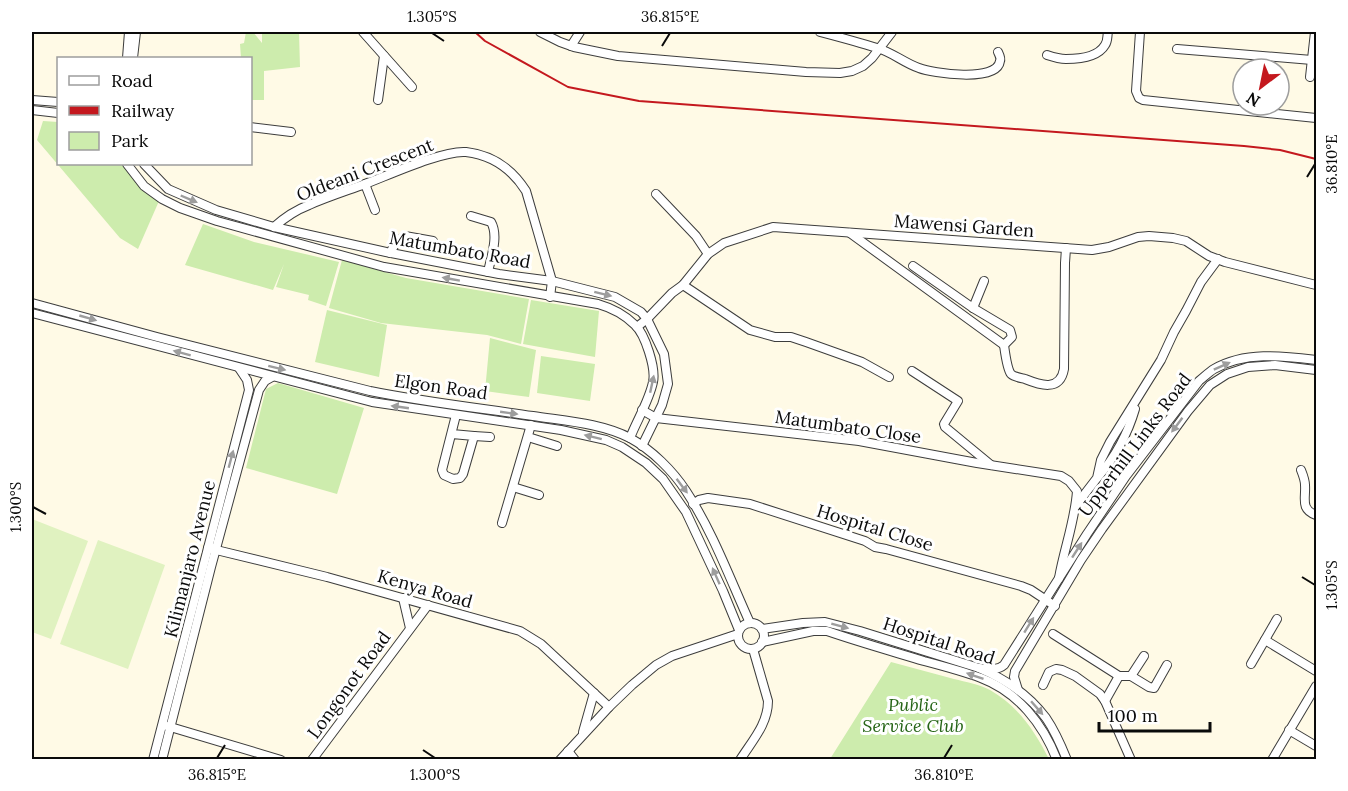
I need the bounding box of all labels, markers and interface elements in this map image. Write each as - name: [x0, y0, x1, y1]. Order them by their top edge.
- text: 1.305°S: [407, 7, 457, 26]
- text: 36.815°E: [641, 7, 699, 26]
- legend: [57, 57, 252, 165]
- north arrow: [1231, 57, 1291, 117]
- text: Road: [111, 69, 153, 92]
- text: N: [1243, 88, 1264, 111]
- text: Railway: [111, 99, 175, 122]
- text: Park: [111, 129, 149, 152]
- street label: Oldeani Crescent: [293, 133, 437, 206]
- text: 36.810°E: [1322, 134, 1341, 194]
- one-way arrow: [180, 194, 198, 204]
- street label: Mawensi Garden: [893, 209, 1035, 242]
- street label: Matumbato Road: [388, 226, 533, 273]
- one-way arrow: [441, 274, 460, 283]
- one-way arrow: [594, 290, 612, 300]
- one-way arrow: [79, 314, 97, 323]
- one-way arrow: [173, 348, 191, 357]
- one-way arrow: [1214, 361, 1232, 371]
- one-way arrow: [267, 363, 286, 373]
- street label: Upperhill Links Road: [1073, 368, 1196, 521]
- street label: Elgon Road: [393, 369, 489, 404]
- one-way arrow: [647, 375, 657, 393]
- one-way arrow: [390, 402, 409, 412]
- street label: Matumbato Close: [773, 405, 923, 448]
- one-way arrow: [500, 408, 519, 417]
- one-way arrow: [1171, 418, 1183, 433]
- one-way arrow: [583, 431, 602, 441]
- one-way arrow: [227, 450, 236, 468]
- street label: Kilimanjaro Avenue: [159, 477, 220, 640]
- one-way arrow: [675, 478, 687, 493]
- text: 1.300°S: [6, 482, 25, 532]
- street label: Hospital Close: [814, 499, 936, 556]
- one-way arrow: [1071, 542, 1082, 558]
- text: 1.305°S: [1322, 560, 1341, 610]
- street label: Kenya Road: [375, 564, 476, 613]
- one-way arrow: [711, 567, 721, 585]
- street label: Hospital Road: [880, 612, 998, 669]
- one-way arrow: [1023, 617, 1034, 634]
- one-way arrow: [831, 622, 849, 631]
- street label: Longonot Road: [302, 626, 395, 743]
- one-way arrow: [966, 671, 984, 681]
- park label: Public Service Club: [862, 693, 964, 737]
- scale bar: [1099, 695, 1210, 733]
- one-way arrow: [1030, 700, 1043, 715]
- text: 100 m: [1108, 704, 1158, 727]
- text: 36.815°E: [188, 765, 246, 784]
- text: 1.300°S: [410, 765, 460, 784]
- text: 36.810°E: [914, 765, 974, 784]

